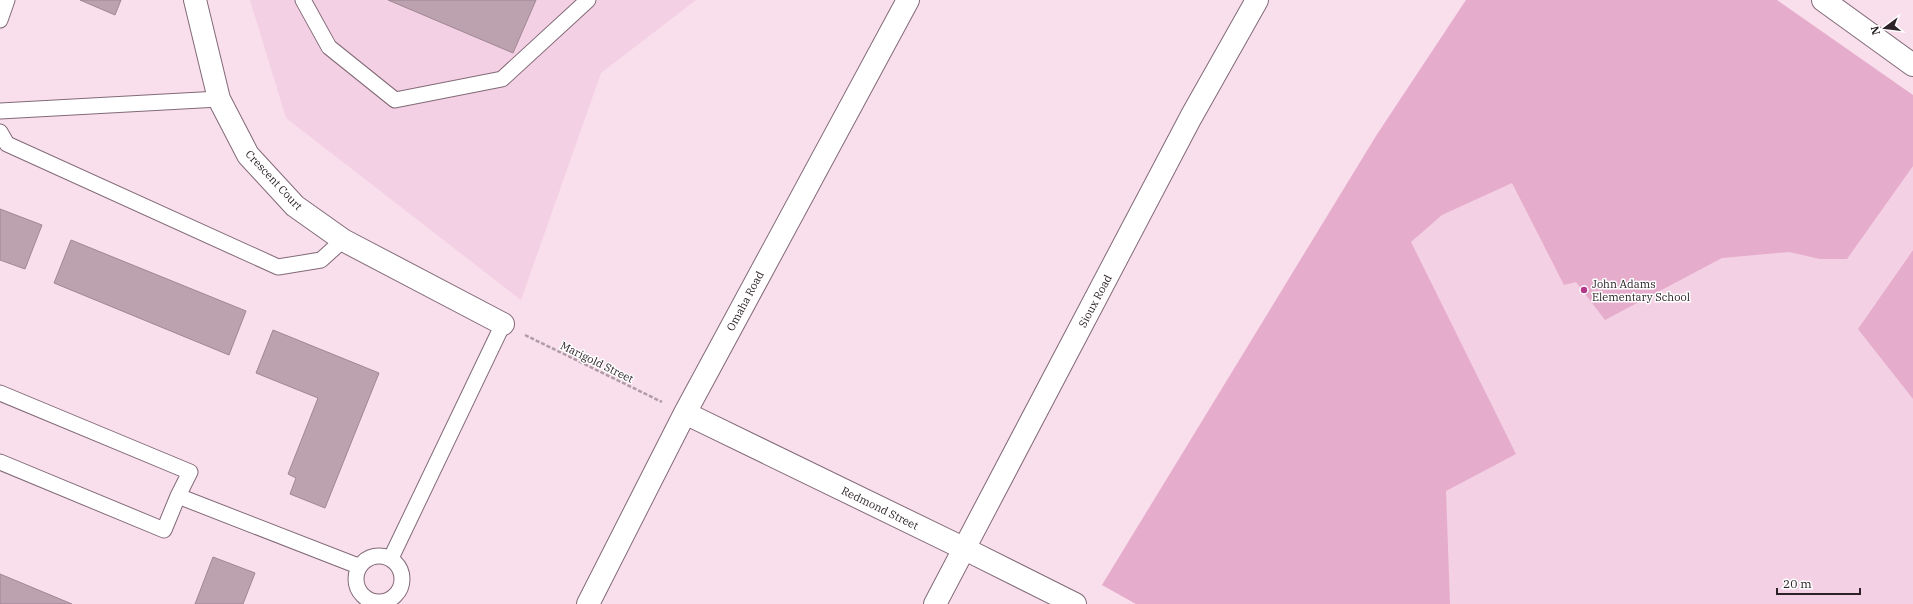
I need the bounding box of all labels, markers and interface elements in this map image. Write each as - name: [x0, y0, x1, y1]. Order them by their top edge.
- north arrow: [1865, 8, 1905, 48]
- text: N: [1867, 24, 1883, 37]
- street label: Crescent Court: [243, 147, 305, 213]
- street label: Omaha Road: [723, 268, 767, 333]
- street label: Sioux Road: [1075, 272, 1115, 330]
- place label: John Adams Elementary School: [1592, 277, 1690, 304]
- marker: John Adams Elementary School: [1579, 285, 1589, 295]
- street label: Marigold Street: [558, 338, 636, 386]
- street label: Redmond Street: [839, 483, 921, 533]
- scale bar: [1777, 570, 1860, 596]
- text: 20 m: [1783, 576, 1812, 591]

